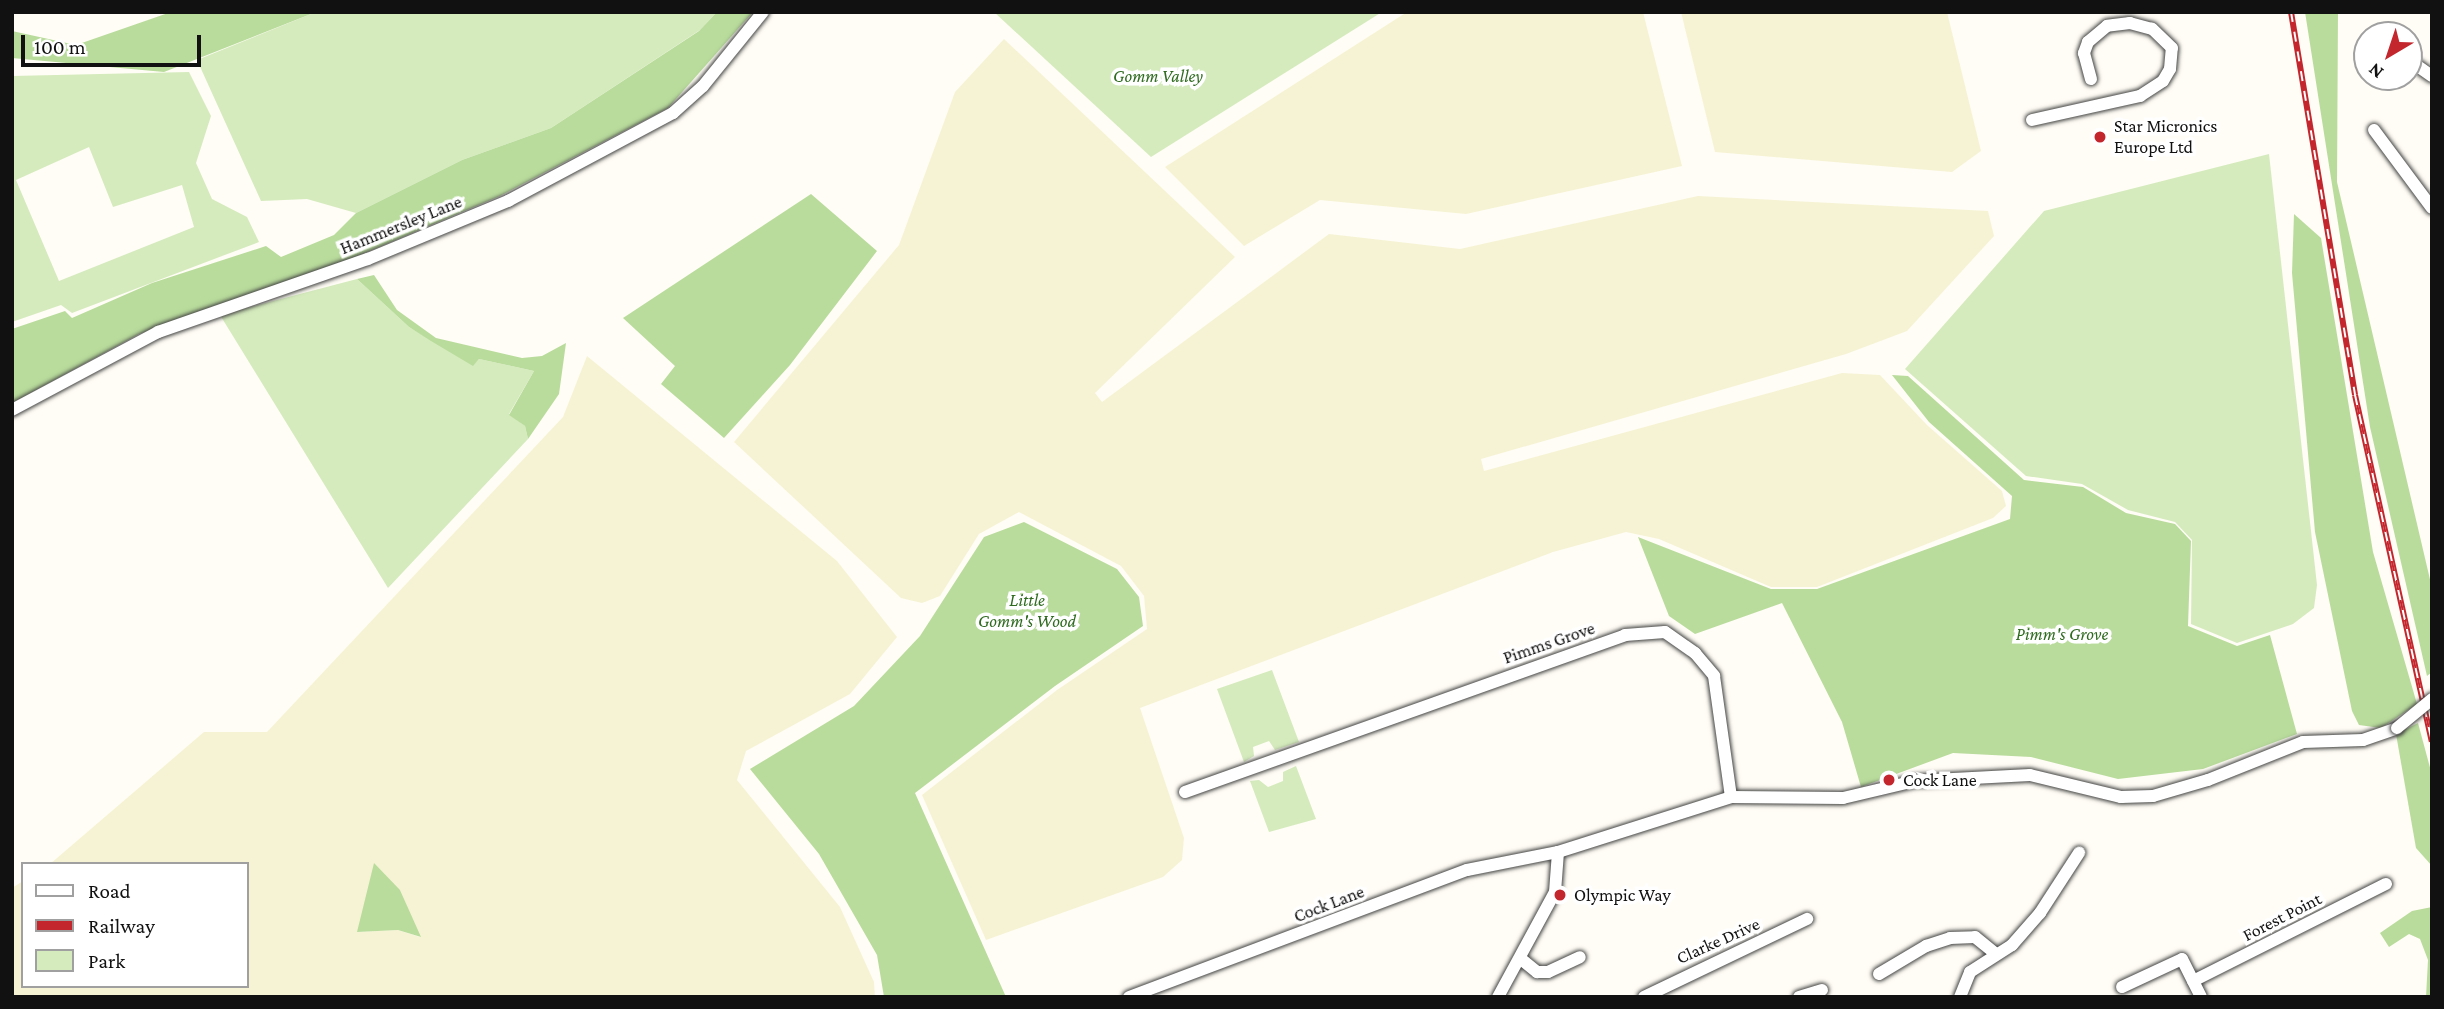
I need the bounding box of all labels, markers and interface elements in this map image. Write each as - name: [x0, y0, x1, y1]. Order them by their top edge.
- scale bar: [24, 21, 205, 65]
- north arrow: [2353, 21, 2423, 91]
- text: 100 m: [34, 35, 86, 59]
- text: N: [2364, 59, 2387, 83]
- park label: Gomm Valley: [1113, 65, 1203, 87]
- place label: Star Micronics Europe Ltd: [2114, 116, 2217, 158]
- marker: Star Micronics Europe Ltd: [2092, 129, 2108, 145]
- street label: Hammersley Lane: [337, 191, 465, 259]
- park label: Little Gomm's Wood: [978, 590, 1076, 632]
- street label: Pimms Grove: [1500, 617, 1598, 669]
- park label: Pimm's Grove: [2016, 623, 2108, 645]
- place label: Cock Lane: [1903, 769, 1977, 791]
- marker: Cock Lane: [1881, 772, 1897, 788]
- legend: [21, 862, 248, 988]
- text: Road: [88, 879, 131, 903]
- street label: Cock Lane: [1291, 881, 1367, 927]
- place label: Olympic Way: [1574, 884, 1671, 906]
- marker: Olympic Way: [1552, 887, 1568, 903]
- street label: Forest Point: [2239, 888, 2325, 946]
- street label: Clarke Drive: [1673, 913, 1763, 969]
- text: Railway: [88, 914, 155, 938]
- text: Park: [88, 949, 125, 973]

